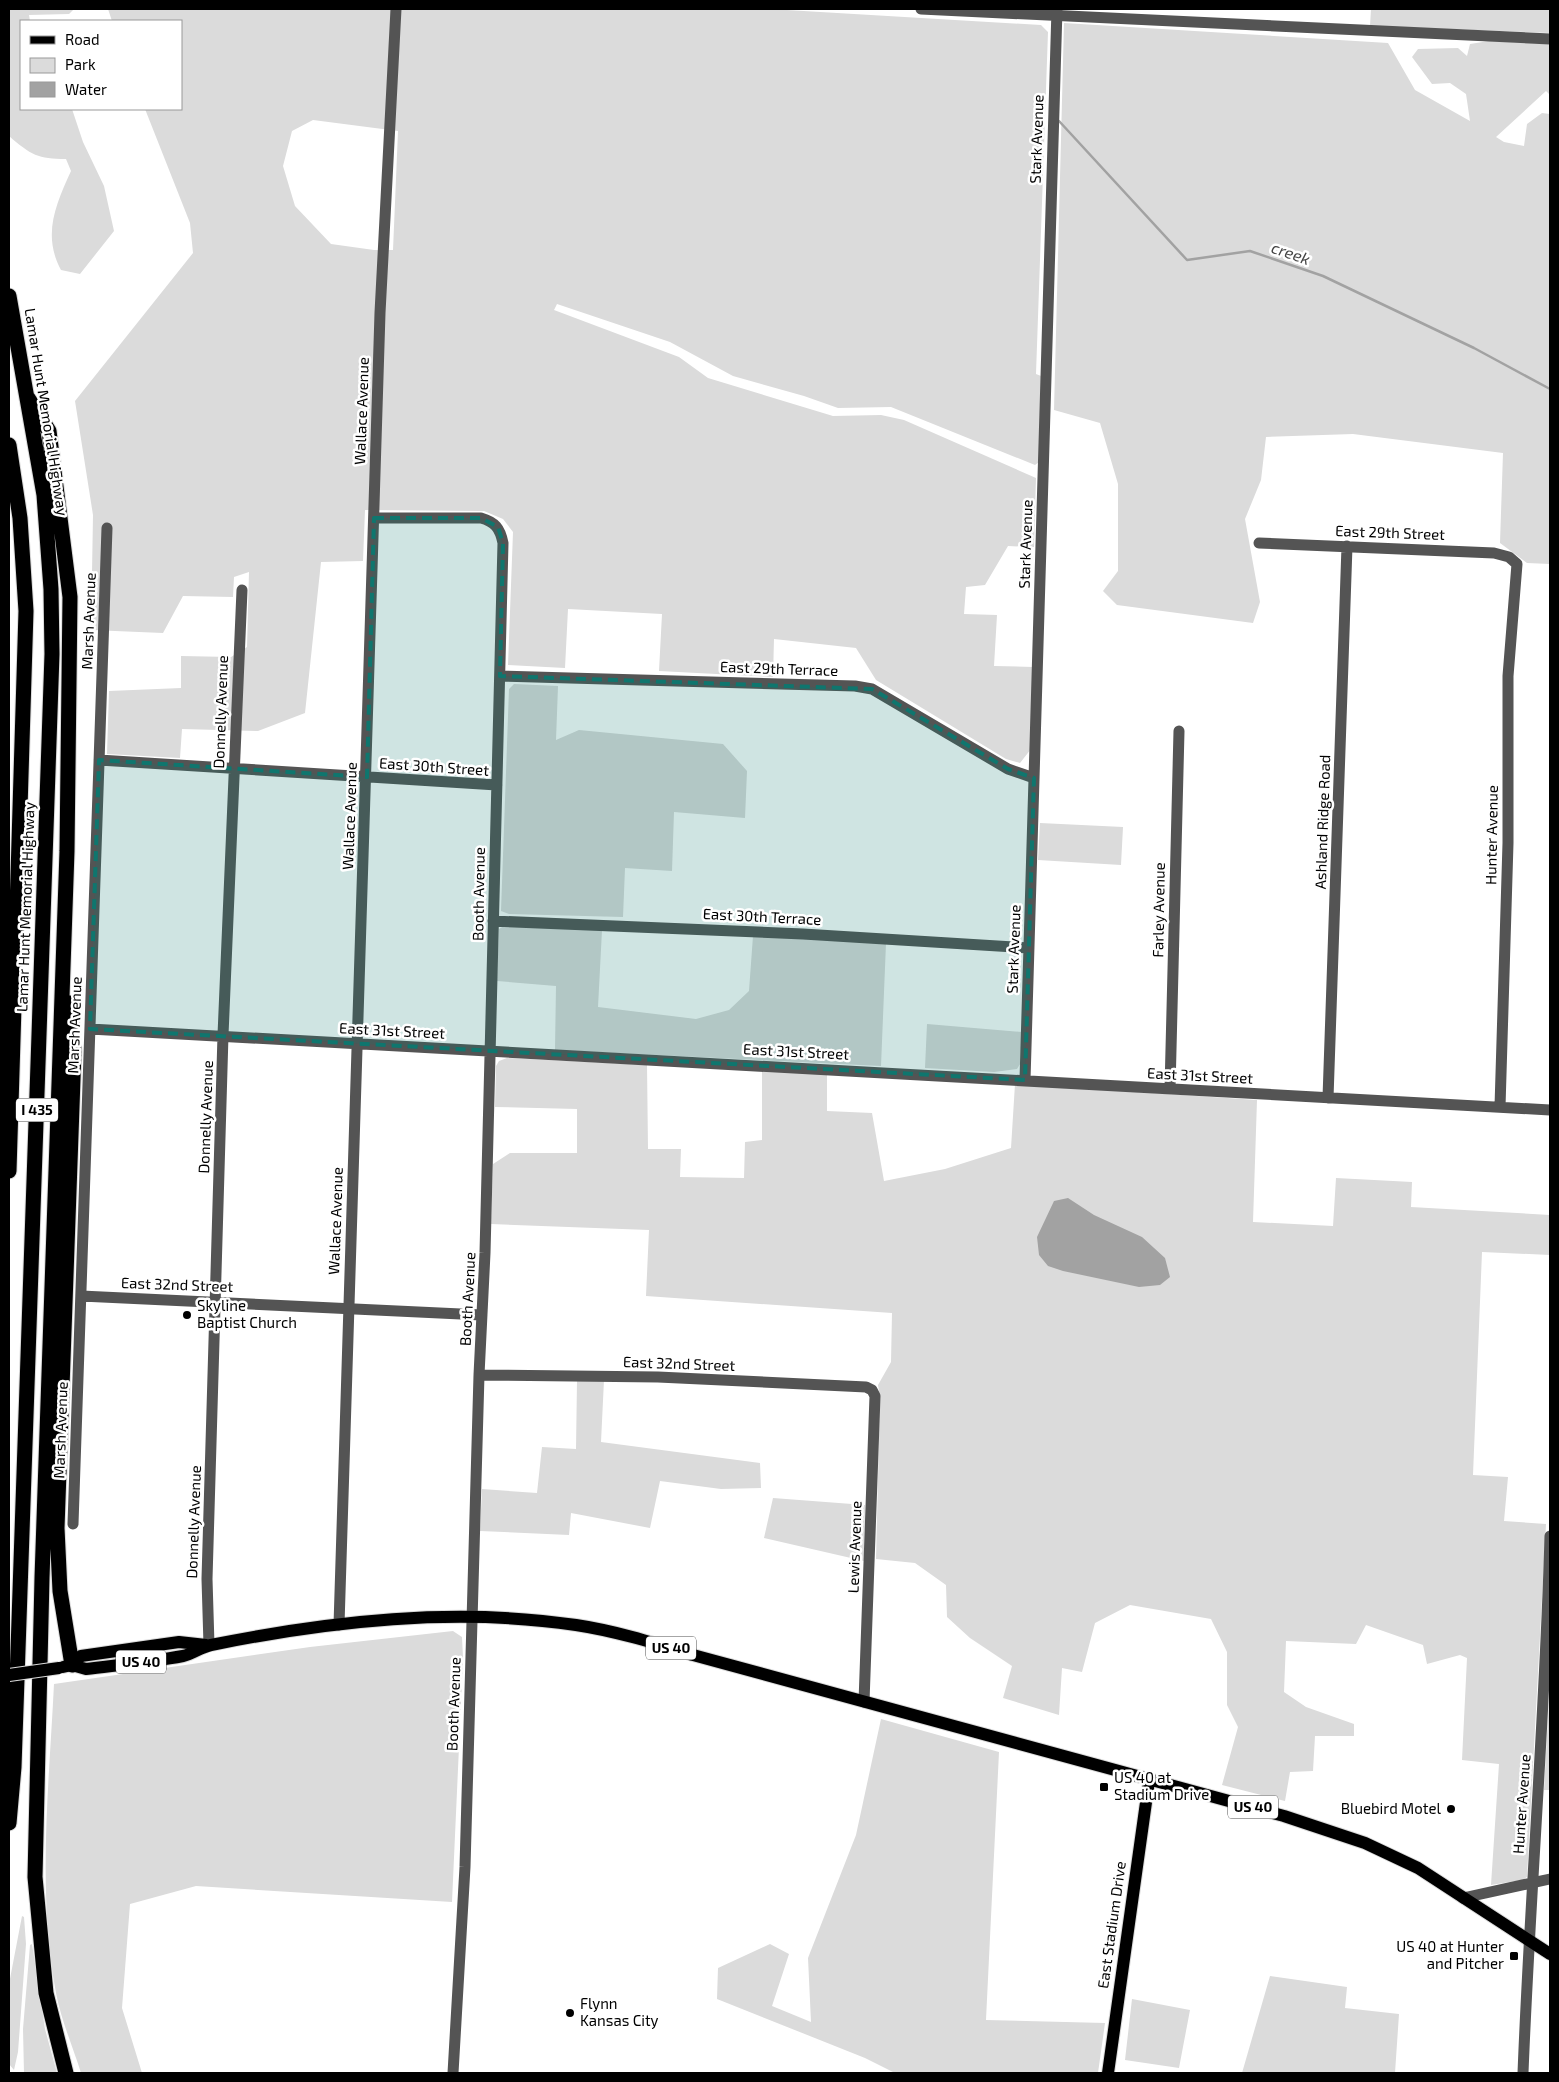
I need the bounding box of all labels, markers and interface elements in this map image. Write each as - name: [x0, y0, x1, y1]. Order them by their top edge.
- legend: [20, 20, 182, 110]
- text: Road: [65, 30, 100, 48]
- text: Park: [65, 55, 96, 73]
- text: Water: [65, 80, 107, 98]
- street label: Stark Avenue: [1025, 94, 1047, 184]
- water label: creek: [1269, 237, 1313, 268]
- street label: Lamar Hunt Memorial Highway: [22, 307, 72, 517]
- street label: Wallace Avenue: [350, 357, 372, 465]
- street label: Stark Avenue: [1014, 499, 1036, 589]
- street label: East 29th Street: [1335, 521, 1445, 543]
- street label: Marsh Avenue: [77, 572, 99, 670]
- street label: Donnelly Avenue: [209, 655, 231, 769]
- street label: East 29th Terrace: [720, 657, 839, 679]
- street label: East 30th Street: [378, 753, 490, 779]
- street label: Ashland Ridge Road: [1311, 754, 1333, 890]
- street label: Wallace Avenue: [338, 762, 360, 870]
- street label: Hunter Avenue: [1481, 785, 1501, 885]
- street label: Lamar Hunt Memorial Highway: [12, 802, 38, 1012]
- street label: Booth Avenue: [468, 847, 488, 941]
- street label: Farley Avenue: [1148, 862, 1168, 958]
- street label: East 30th Terrace: [702, 904, 822, 928]
- street label: Stark Avenue: [1002, 904, 1024, 994]
- street label: Marsh Avenue: [63, 976, 85, 1074]
- street label: East 31st Street: [339, 1018, 446, 1042]
- street label: East 31st Street: [743, 1039, 850, 1063]
- street label: Donnelly Avenue: [194, 1060, 216, 1174]
- street label: East 31st Street: [1147, 1063, 1254, 1087]
- road number: I 435: [16, 1098, 58, 1122]
- street label: Wallace Avenue: [324, 1167, 346, 1275]
- street label: Booth Avenue: [456, 1252, 478, 1346]
- street label: East 32nd Street: [121, 1273, 234, 1295]
- place label: Skyline Baptist Church: [197, 1296, 297, 1331]
- marker: Skyline Baptist Church: [181, 1309, 193, 1321]
- street label: East 32nd Street: [623, 1352, 736, 1374]
- street label: Marsh Avenue: [49, 1381, 71, 1479]
- street label: Donnelly Avenue: [182, 1465, 204, 1579]
- street label: Lewis Avenue: [843, 1500, 865, 1594]
- road number: US 40: [646, 1636, 696, 1660]
- road number: US 40: [116, 1650, 166, 1674]
- street label: Booth Avenue: [442, 1657, 464, 1751]
- street label: Hunter Avenue: [1509, 1753, 1533, 1854]
- place label: US 40 at Stadium Drive: [1114, 1768, 1209, 1803]
- marker: US 40 at Stadium Drive: [1098, 1781, 1110, 1793]
- road number: US 40: [1228, 1795, 1278, 1818]
- place label: Bluebird Motel: [1341, 1799, 1442, 1817]
- marker: Bluebird Motel: [1445, 1803, 1457, 1815]
- street label: East Stadium Drive: [1093, 1860, 1129, 1990]
- place label: US 40 at Hunter and Pitcher: [1396, 1937, 1504, 1972]
- marker: US 40 at Hunter and Pitcher: [1508, 1950, 1520, 1962]
- place label: Flynn Kansas City: [580, 1994, 659, 2029]
- marker: Flynn Kansas City: [564, 2007, 576, 2019]

